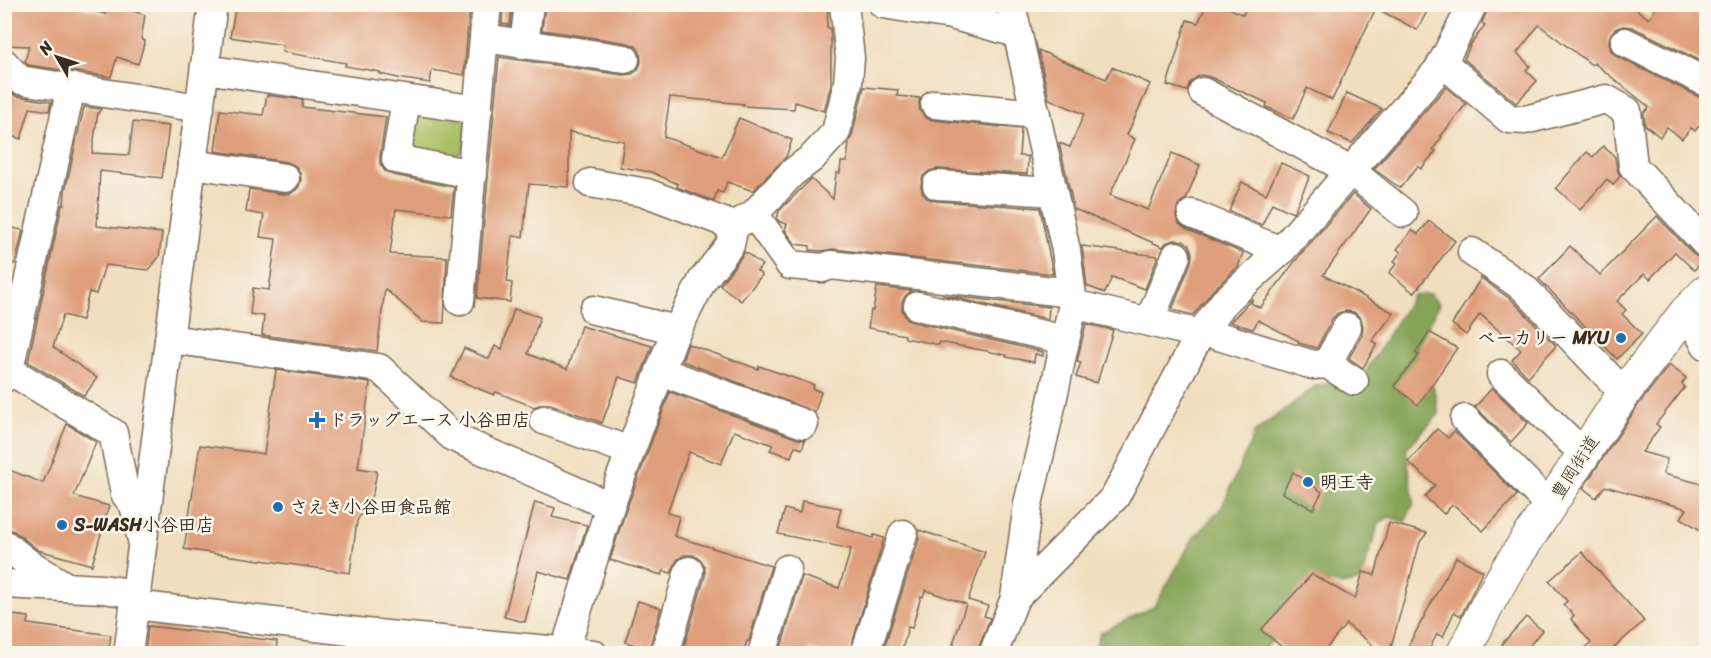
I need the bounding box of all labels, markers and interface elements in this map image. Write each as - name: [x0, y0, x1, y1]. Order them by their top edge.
- north arrow: [27, 27, 87, 87]
- text: N: [30, 34, 61, 62]
- place label: ベーカリー MYU: [1477, 322, 1610, 354]
- marker: ベーカリー MYU: [1614, 331, 1628, 345]
- place label: ドラッグエース 小谷田店: [329, 404, 530, 436]
- marker: ドラッグエース 小谷田店: [310, 413, 324, 427]
- street label: 豊岡街道: [1542, 428, 1608, 506]
- place label: 明王寺: [1320, 466, 1374, 498]
- marker: 明王寺: [1301, 475, 1315, 489]
- place label: さえき小谷田食品館: [290, 491, 451, 523]
- marker: さえき小谷田食品館: [271, 500, 285, 514]
- place label: S-WASH小谷田店: [73, 509, 214, 541]
- marker: S-WASH小谷田店: [55, 518, 69, 532]

